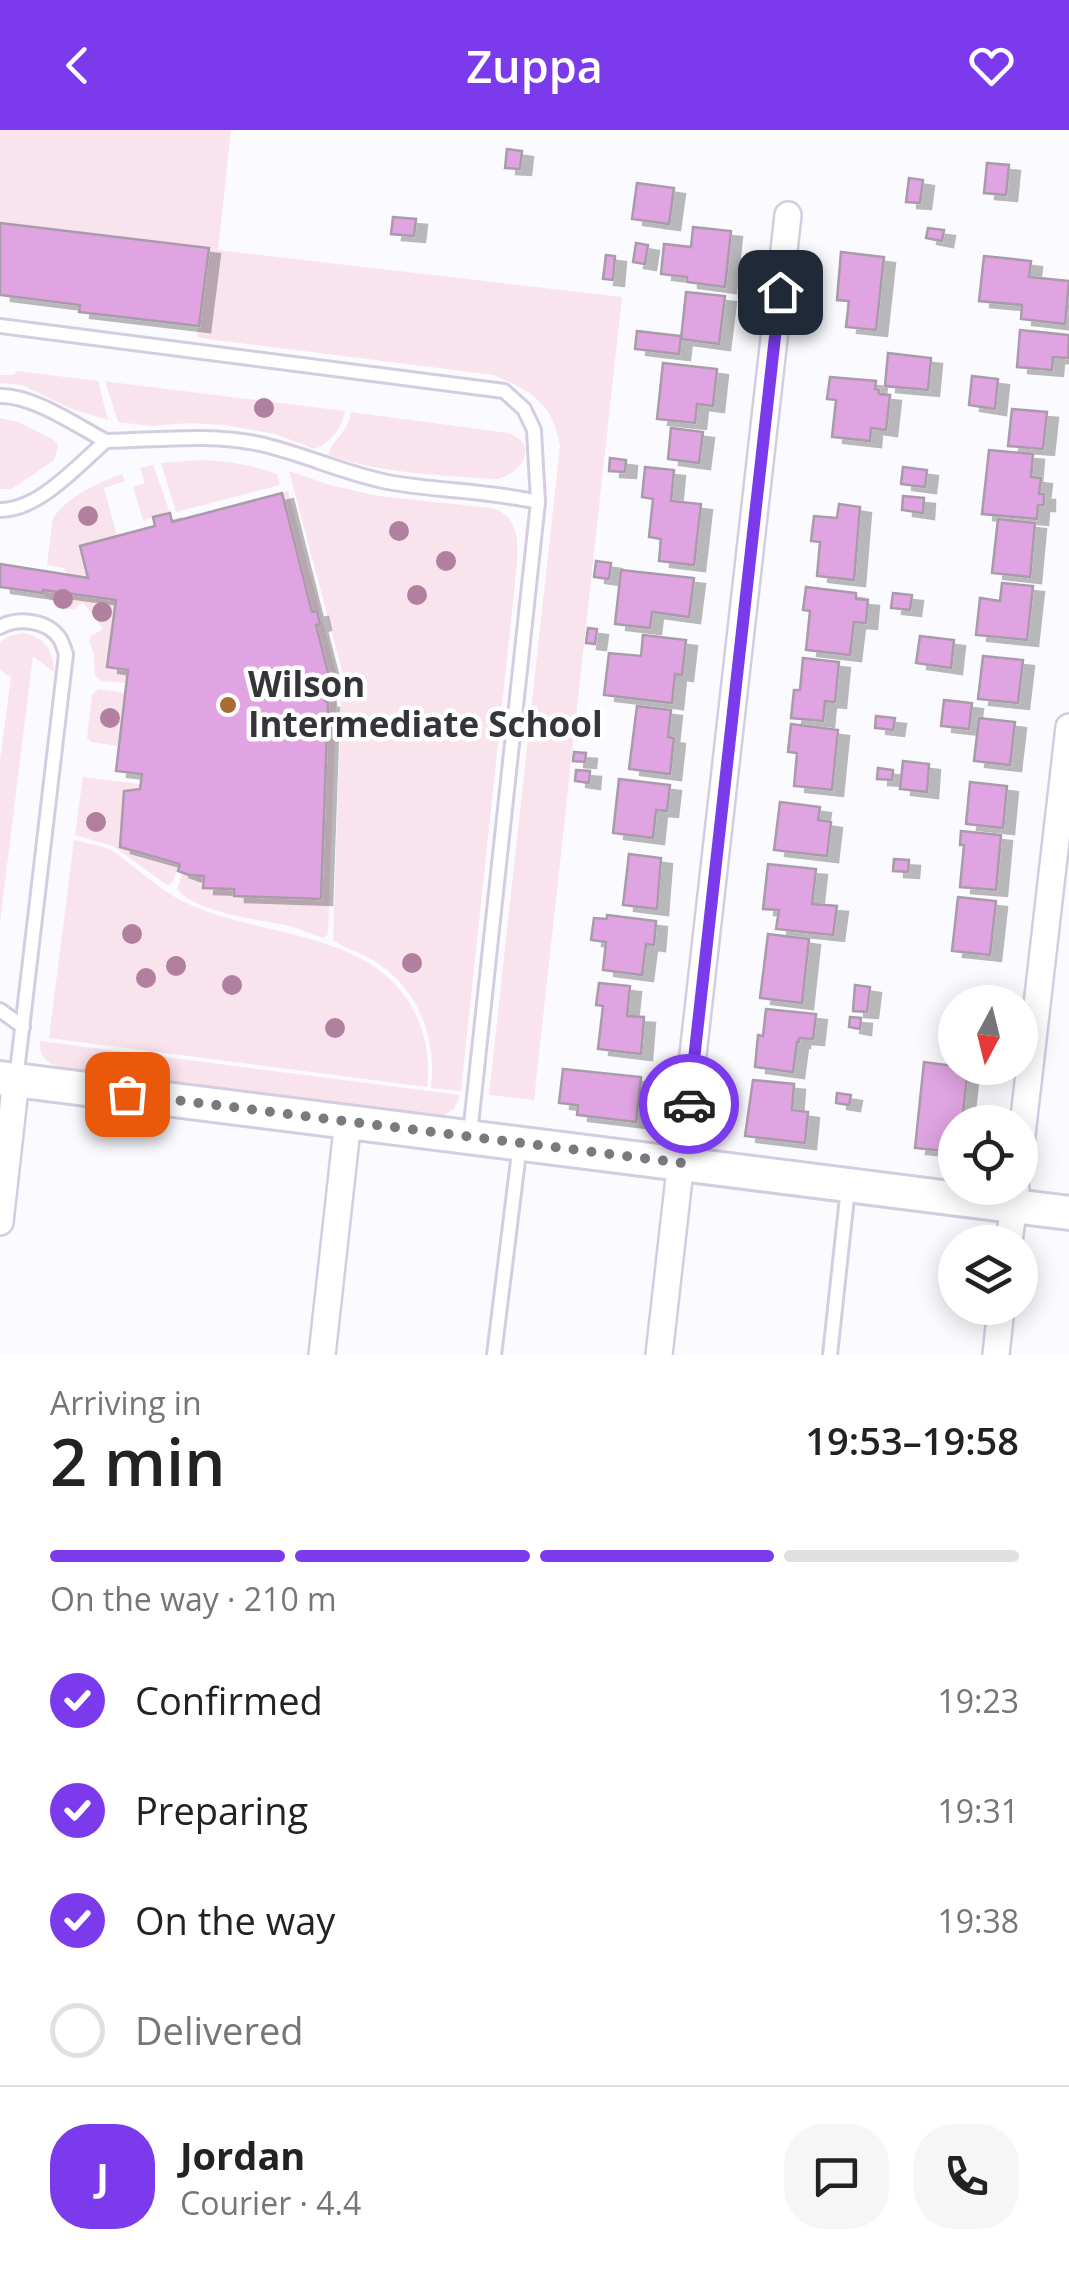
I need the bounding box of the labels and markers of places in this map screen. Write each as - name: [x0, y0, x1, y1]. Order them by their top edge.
- pin: [738, 250, 823, 335]
- place label: Wilson Intermediate School: [248, 660, 603, 747]
- marker: Wilson Intermediate School: [217, 694, 239, 716]
- pin: [85, 1052, 170, 1137]

